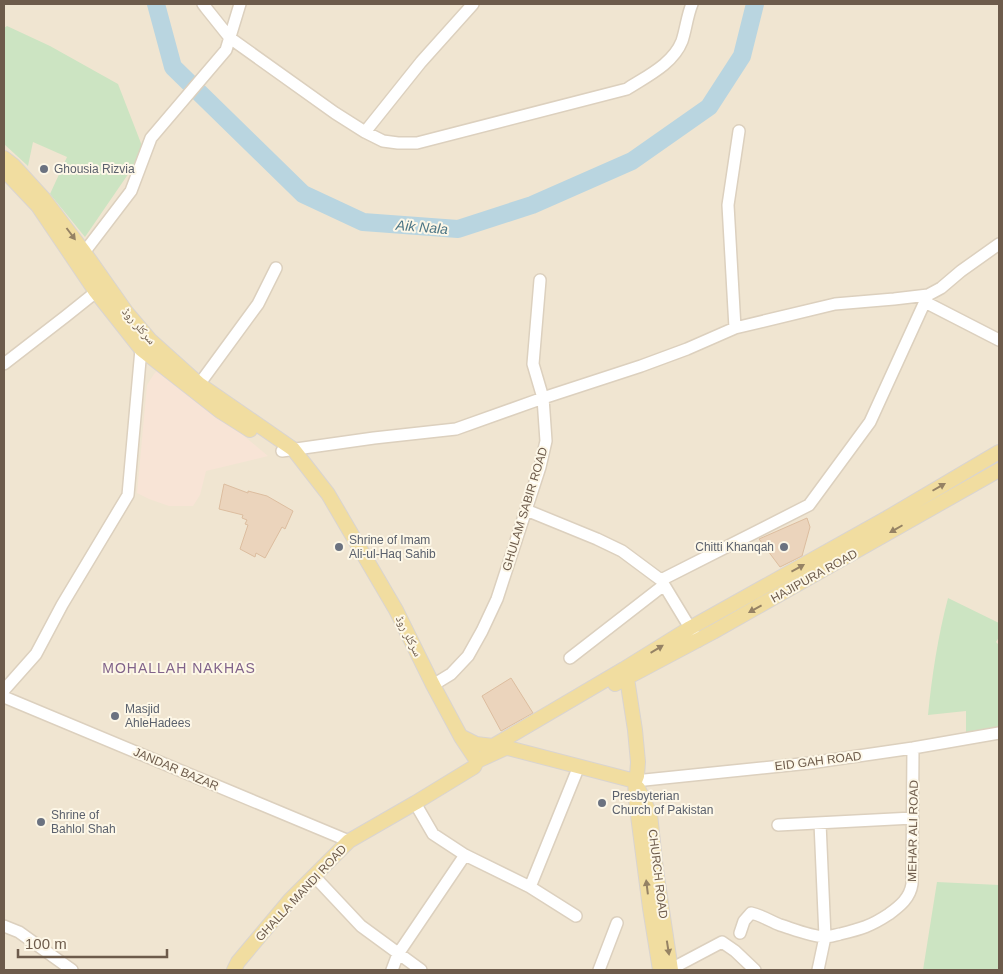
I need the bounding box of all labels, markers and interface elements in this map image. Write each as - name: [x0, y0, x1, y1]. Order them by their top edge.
- place label: Ghousia Rizvia: [54, 162, 135, 176]
- marker: Ghousia Rizvia: [38, 163, 50, 175]
- water label: Aik Nala: [394, 217, 449, 237]
- one-way arrow: [65, 227, 76, 240]
- street label: سرکلر روڈ: [119, 305, 159, 347]
- street label: GHULAM SABIR ROAD: [499, 445, 551, 573]
- one-way arrow: [932, 483, 945, 492]
- one-way arrow: [890, 525, 903, 534]
- place label: Shrine of Imam Ali-ul-Haq Sahib: [349, 533, 436, 561]
- place label: Chitti Khanqah: [695, 540, 774, 554]
- marker: Shrine of Imam Ali-ul-Haq Sahib: [333, 541, 345, 553]
- marker: Chitti Khanqah: [778, 541, 790, 553]
- street label: HAJIPURA ROAD: [768, 546, 860, 606]
- one-way arrow: [790, 564, 805, 572]
- one-way arrow: [747, 605, 762, 613]
- street label: سرکلر روڈ: [393, 613, 425, 659]
- one-way arrow: [650, 644, 663, 653]
- district label: MOHALLAH NAKHAS: [102, 660, 256, 676]
- place label: Masjid AhleHadees: [125, 702, 190, 730]
- marker: Masjid AhleHadees: [109, 710, 121, 722]
- street label: JANDAR BAZAR: [131, 745, 221, 793]
- street label: EID GAH ROAD: [774, 749, 863, 773]
- street label: MEHAR ALI ROAD: [905, 780, 921, 882]
- place label: Presbyterian Church of Pakistan: [612, 789, 713, 817]
- marker: Presbyterian Church of Pakistan: [596, 797, 608, 809]
- place label: Shrine of Bahlol Shah: [51, 808, 116, 836]
- marker: Shrine of Bahlol Shah: [35, 816, 47, 828]
- street label: CHURCH ROAD: [646, 828, 670, 920]
- street label: GHALLA MANDI ROAD: [253, 842, 350, 944]
- one-way arrow: [643, 879, 651, 895]
- scale bar: [18, 926, 166, 958]
- text: 100 m: [25, 935, 67, 952]
- one-way arrow: [664, 940, 672, 956]

